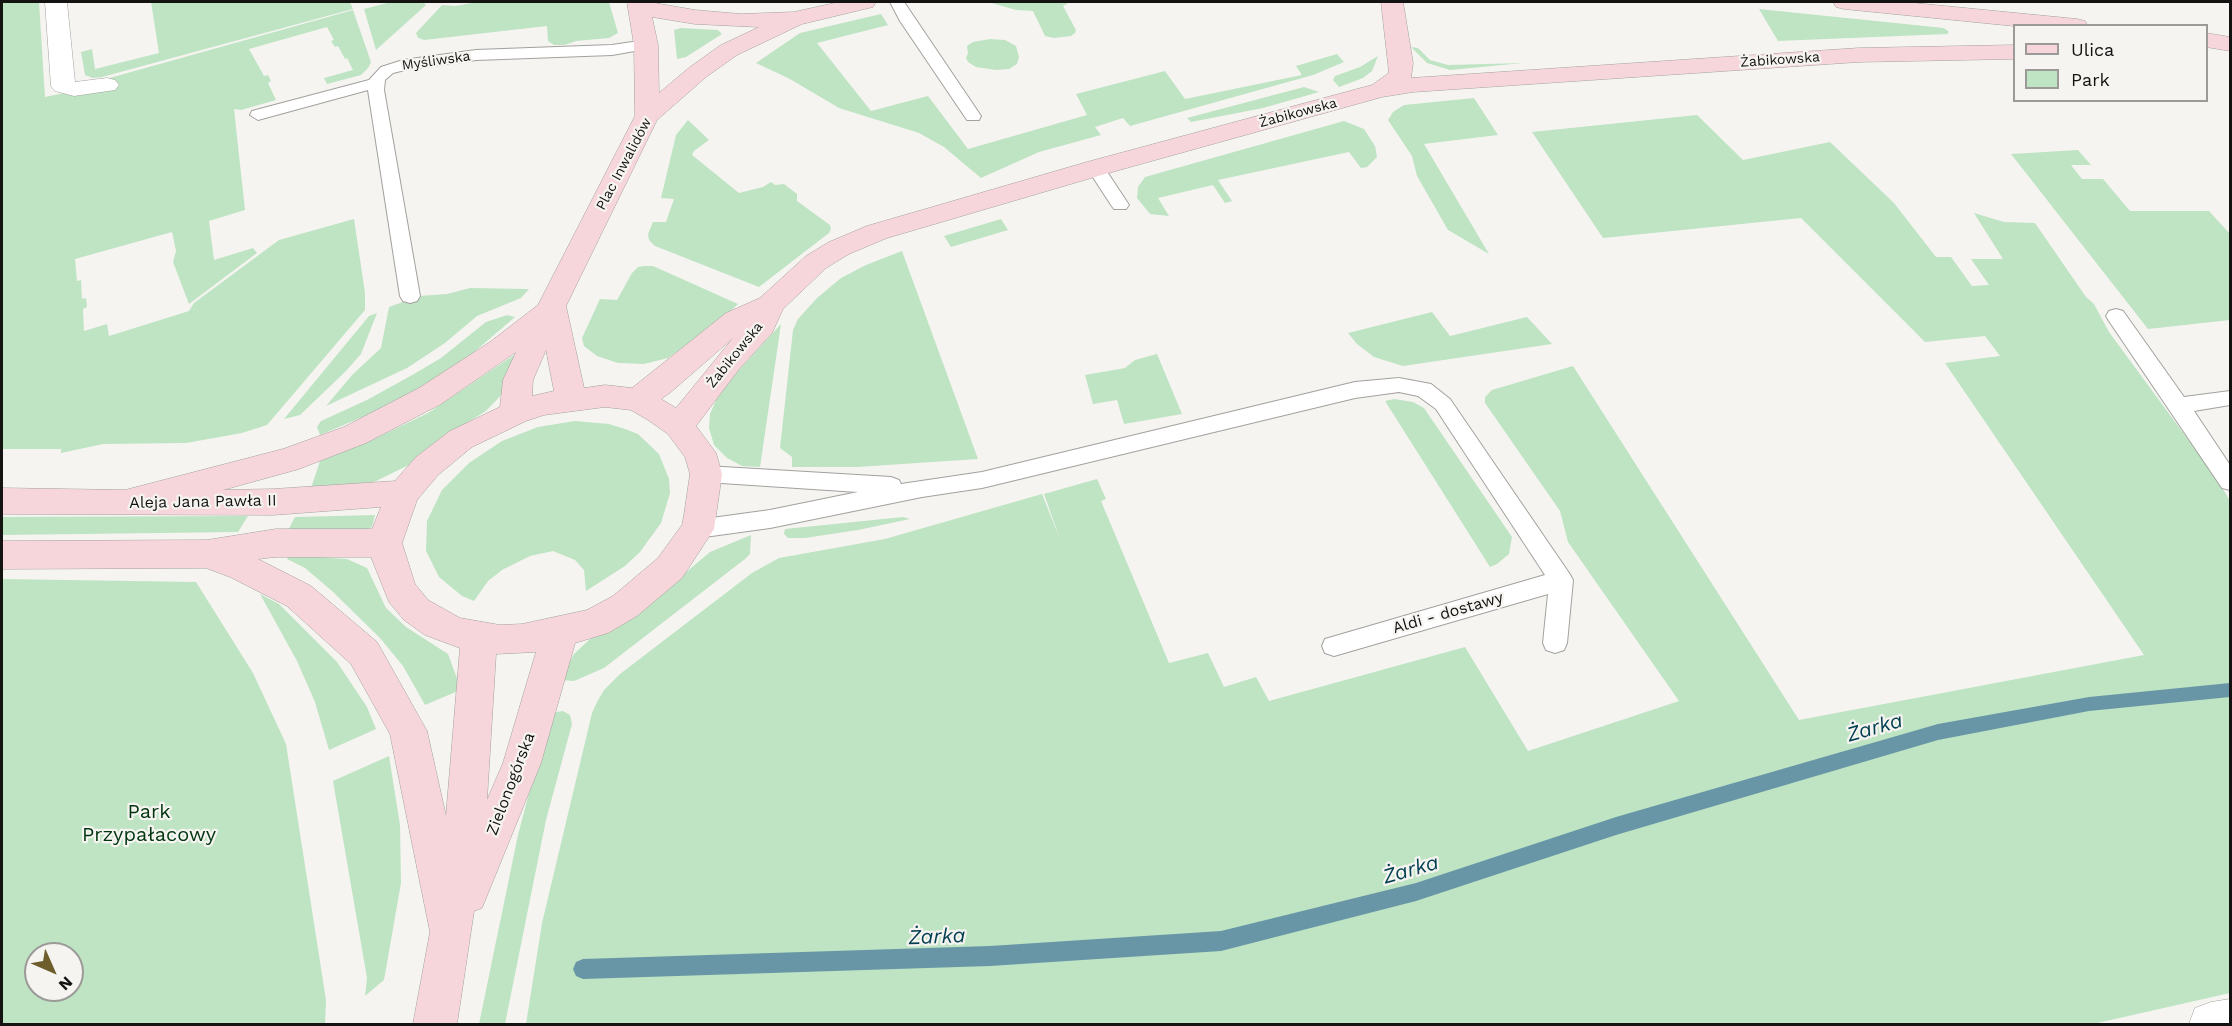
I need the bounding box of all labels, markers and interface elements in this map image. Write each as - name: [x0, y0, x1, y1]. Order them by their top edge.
- legend: [2013, 24, 2208, 102]
- text: Ulica: [2071, 39, 2114, 60]
- street label: Myśliwska: [401, 48, 471, 74]
- street label: Żabikowska: [1740, 49, 1820, 71]
- text: Park: [2071, 69, 2110, 90]
- street label: Żabikowska: [1257, 95, 1339, 131]
- street label: Plac Inwalidów: [593, 115, 655, 213]
- street label: Żabikowska: [703, 319, 767, 391]
- street label: Aleja Jana Pawła II: [129, 491, 277, 513]
- street label: Aldi - dostawy: [1391, 588, 1505, 638]
- water label: Żarka: [1844, 708, 1906, 748]
- street label: Zielonogórska: [483, 730, 539, 838]
- park label: Park Przypałacowy: [82, 800, 216, 847]
- water label: Żarka: [1380, 850, 1442, 890]
- water label: Żarka: [908, 923, 966, 951]
- north arrow: [24, 942, 84, 1002]
- text: N: [55, 973, 77, 995]

